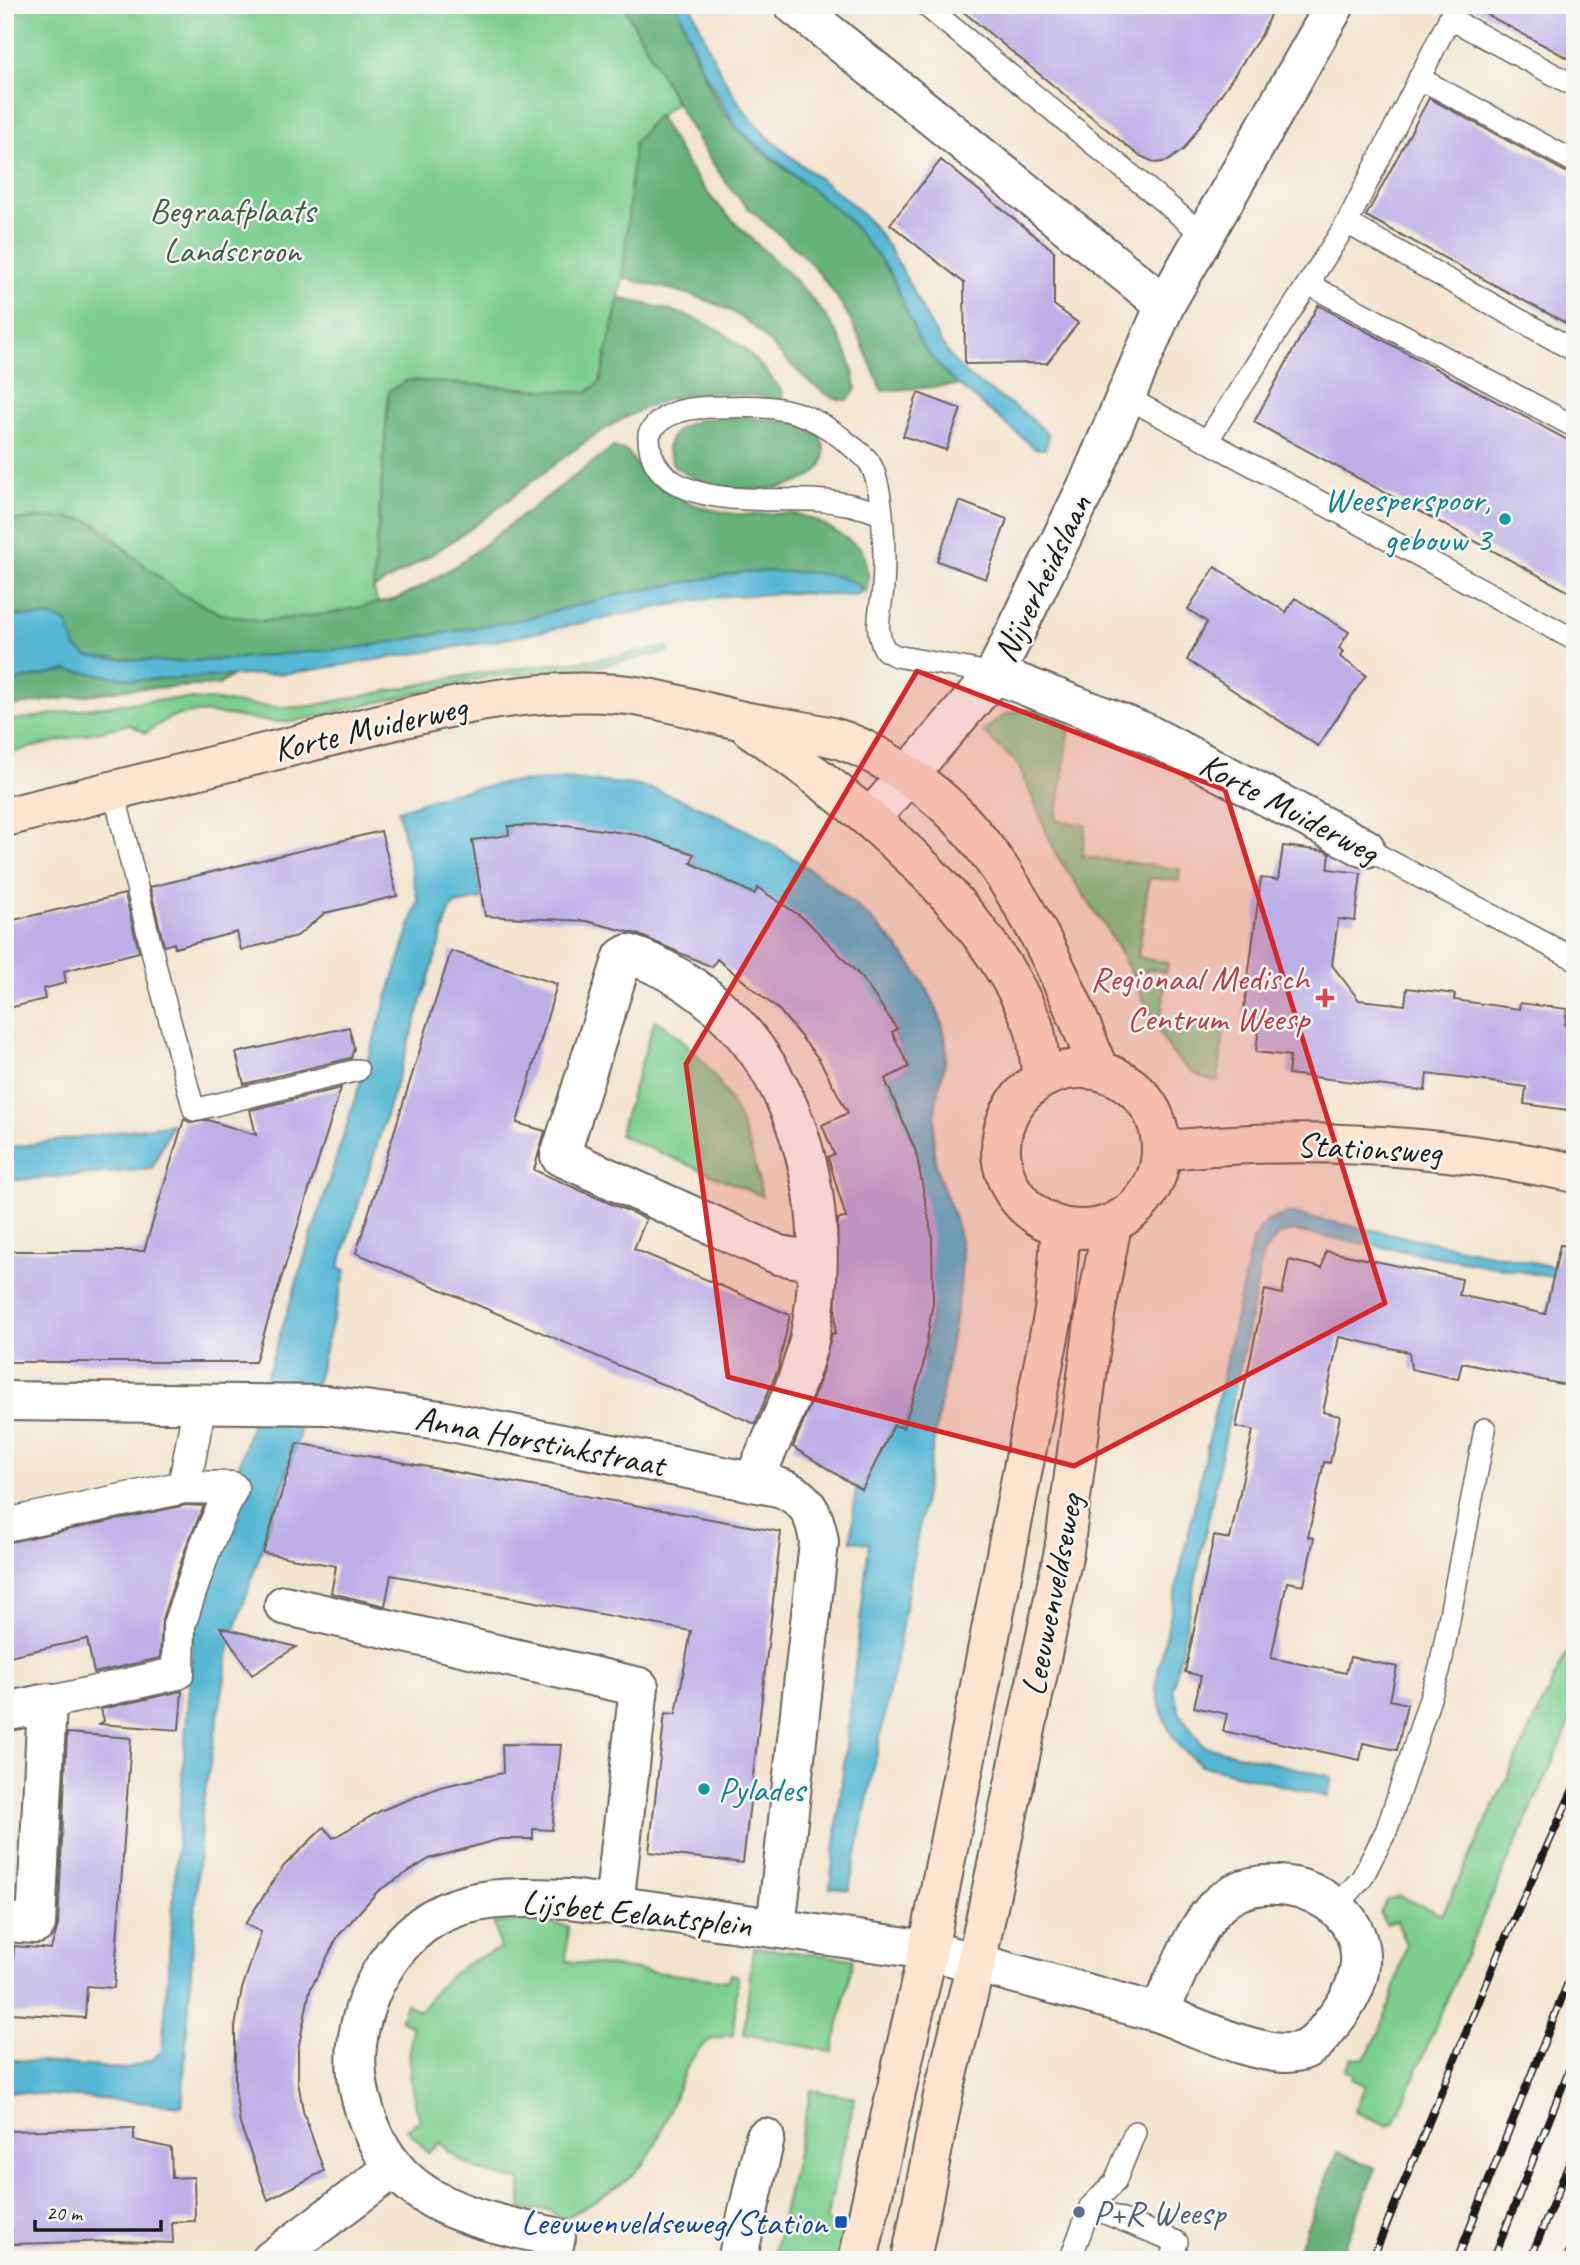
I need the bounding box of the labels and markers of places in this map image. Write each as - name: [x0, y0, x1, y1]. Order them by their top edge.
- place label: Weesperspoor, gebouw 3: [1324, 477, 1493, 562]
- marker: Weesperspoor, gebouw 3: [1497, 511, 1513, 527]
- place label: Regionaal Medisch Centrum Weesp: [1090, 956, 1312, 1041]
- marker: Regionaal Medisch Centrum Weesp: [1315, 988, 1335, 1008]
- place label: Pylades: [718, 1767, 808, 1812]
- marker: Pylades: [696, 1781, 712, 1797]
- place label: P+R Weesp: [1093, 2190, 1227, 2235]
- place label: Leeuwenveldseweg/Station: [521, 2200, 829, 2245]
- marker: P+R Weesp: [1071, 2204, 1087, 2220]
- marker: Leeuwenveldseweg/Station: [833, 2214, 849, 2230]

